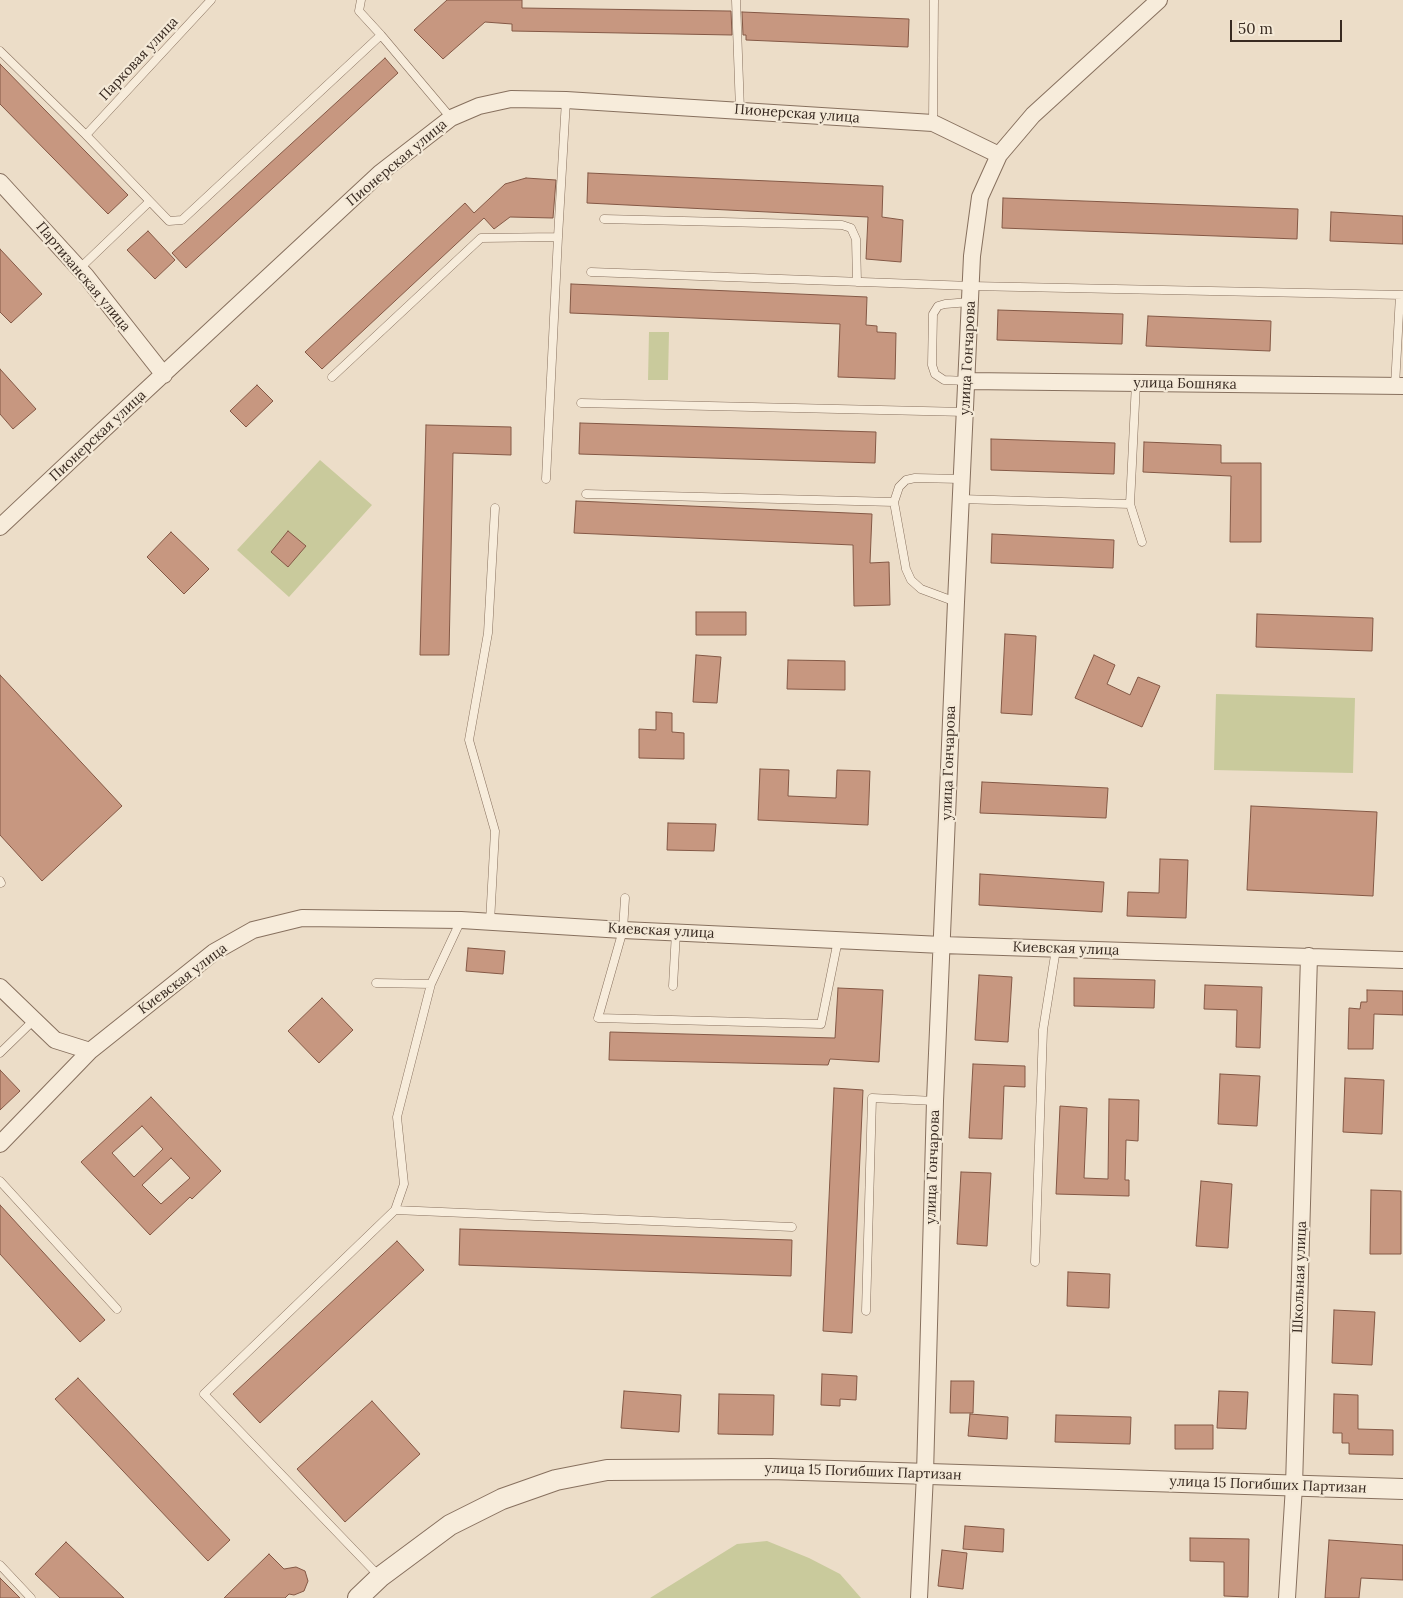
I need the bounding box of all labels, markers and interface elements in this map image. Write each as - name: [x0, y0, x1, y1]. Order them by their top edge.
- scale bar: [1233, 10, 1346, 42]
- street label: Парковая улица: [96, 14, 182, 104]
- text: 50 m: [1238, 19, 1273, 38]
- street label: Пионерская улица: [734, 101, 860, 127]
- street label: Пионерская улица: [343, 116, 451, 210]
- street label: Партизанская улица: [32, 219, 134, 335]
- street label: улица Гончарова: [957, 300, 979, 416]
- street label: улица Бошняка: [1133, 375, 1237, 393]
- street label: Пионерская улица: [46, 387, 150, 485]
- street label: улица Гончарова: [939, 705, 959, 821]
- street label: Киевская улица: [607, 920, 715, 942]
- street label: Киевская улица: [1012, 939, 1120, 959]
- street label: Киевская улица: [135, 940, 231, 1018]
- street label: улица Гончарова: [923, 1109, 943, 1225]
- street label: Школьная улица: [1290, 1221, 1310, 1333]
- street label: улица 15 Погибших Партизан: [764, 1460, 962, 1484]
- street label: улица 15 Погибших Партизан: [1169, 1473, 1367, 1497]

